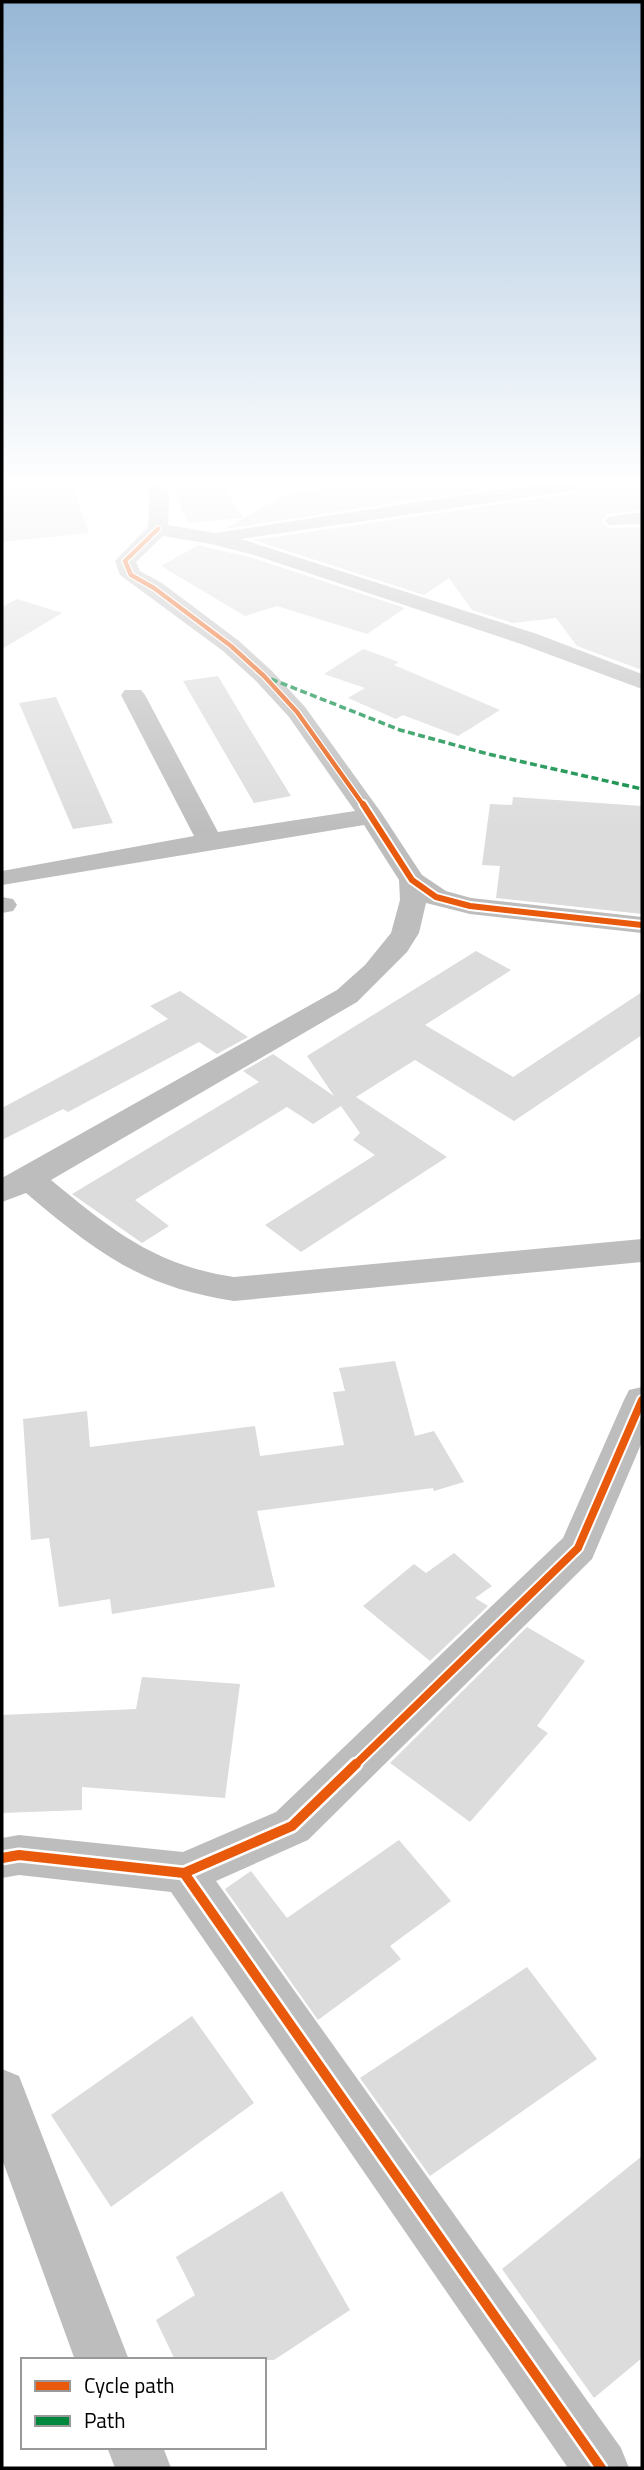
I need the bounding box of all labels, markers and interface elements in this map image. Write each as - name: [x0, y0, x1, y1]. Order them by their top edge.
- legend: [21, 2358, 266, 2449]
- text: Cycle path: [84, 2369, 175, 2401]
- text: Path: [84, 2404, 126, 2436]

